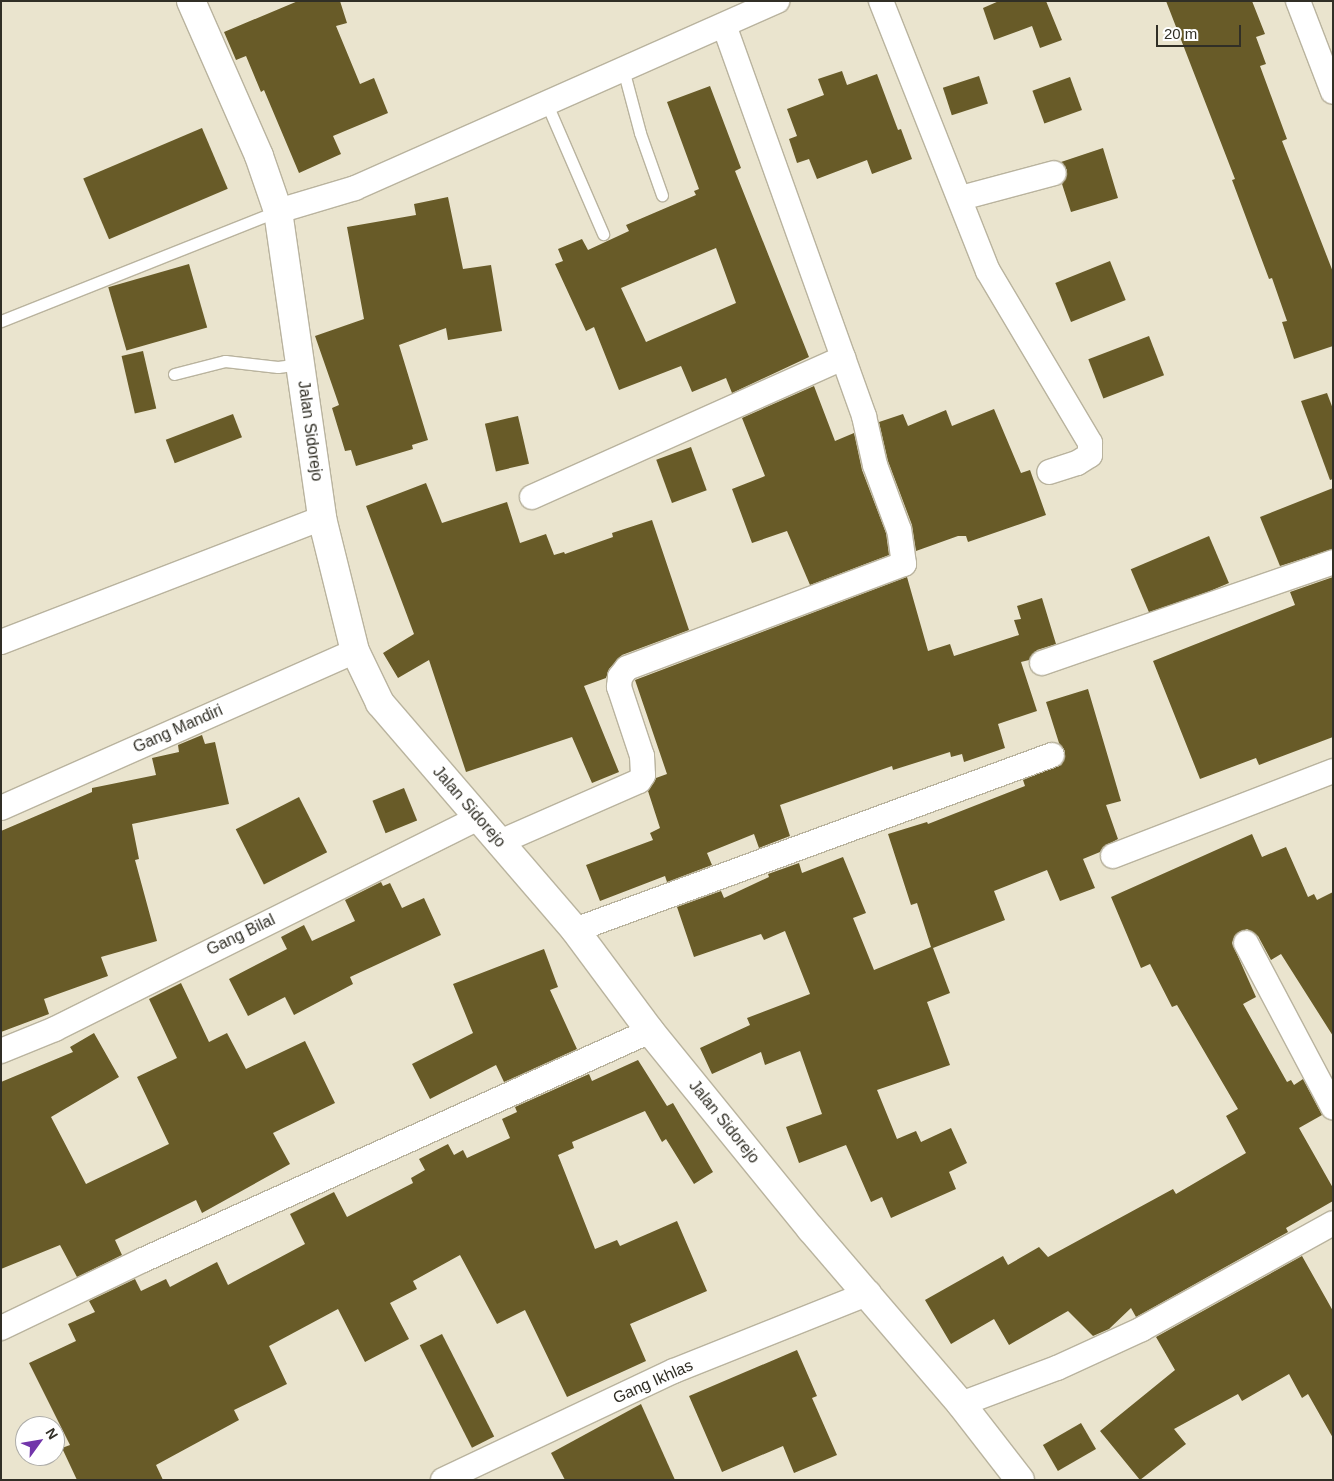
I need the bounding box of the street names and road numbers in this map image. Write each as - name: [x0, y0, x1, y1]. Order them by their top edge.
- street label: Jalan Sidorejo: [293, 379, 327, 483]
- street label: Gang Mandiri: [130, 701, 226, 757]
- street label: Jalan Sidorejo: [428, 762, 510, 852]
- street label: Gang Bilal: [204, 910, 278, 960]
- street label: Jalan Sidorejo: [685, 1077, 763, 1167]
- street label: Gang Ikhlas: [610, 1356, 696, 1408]

